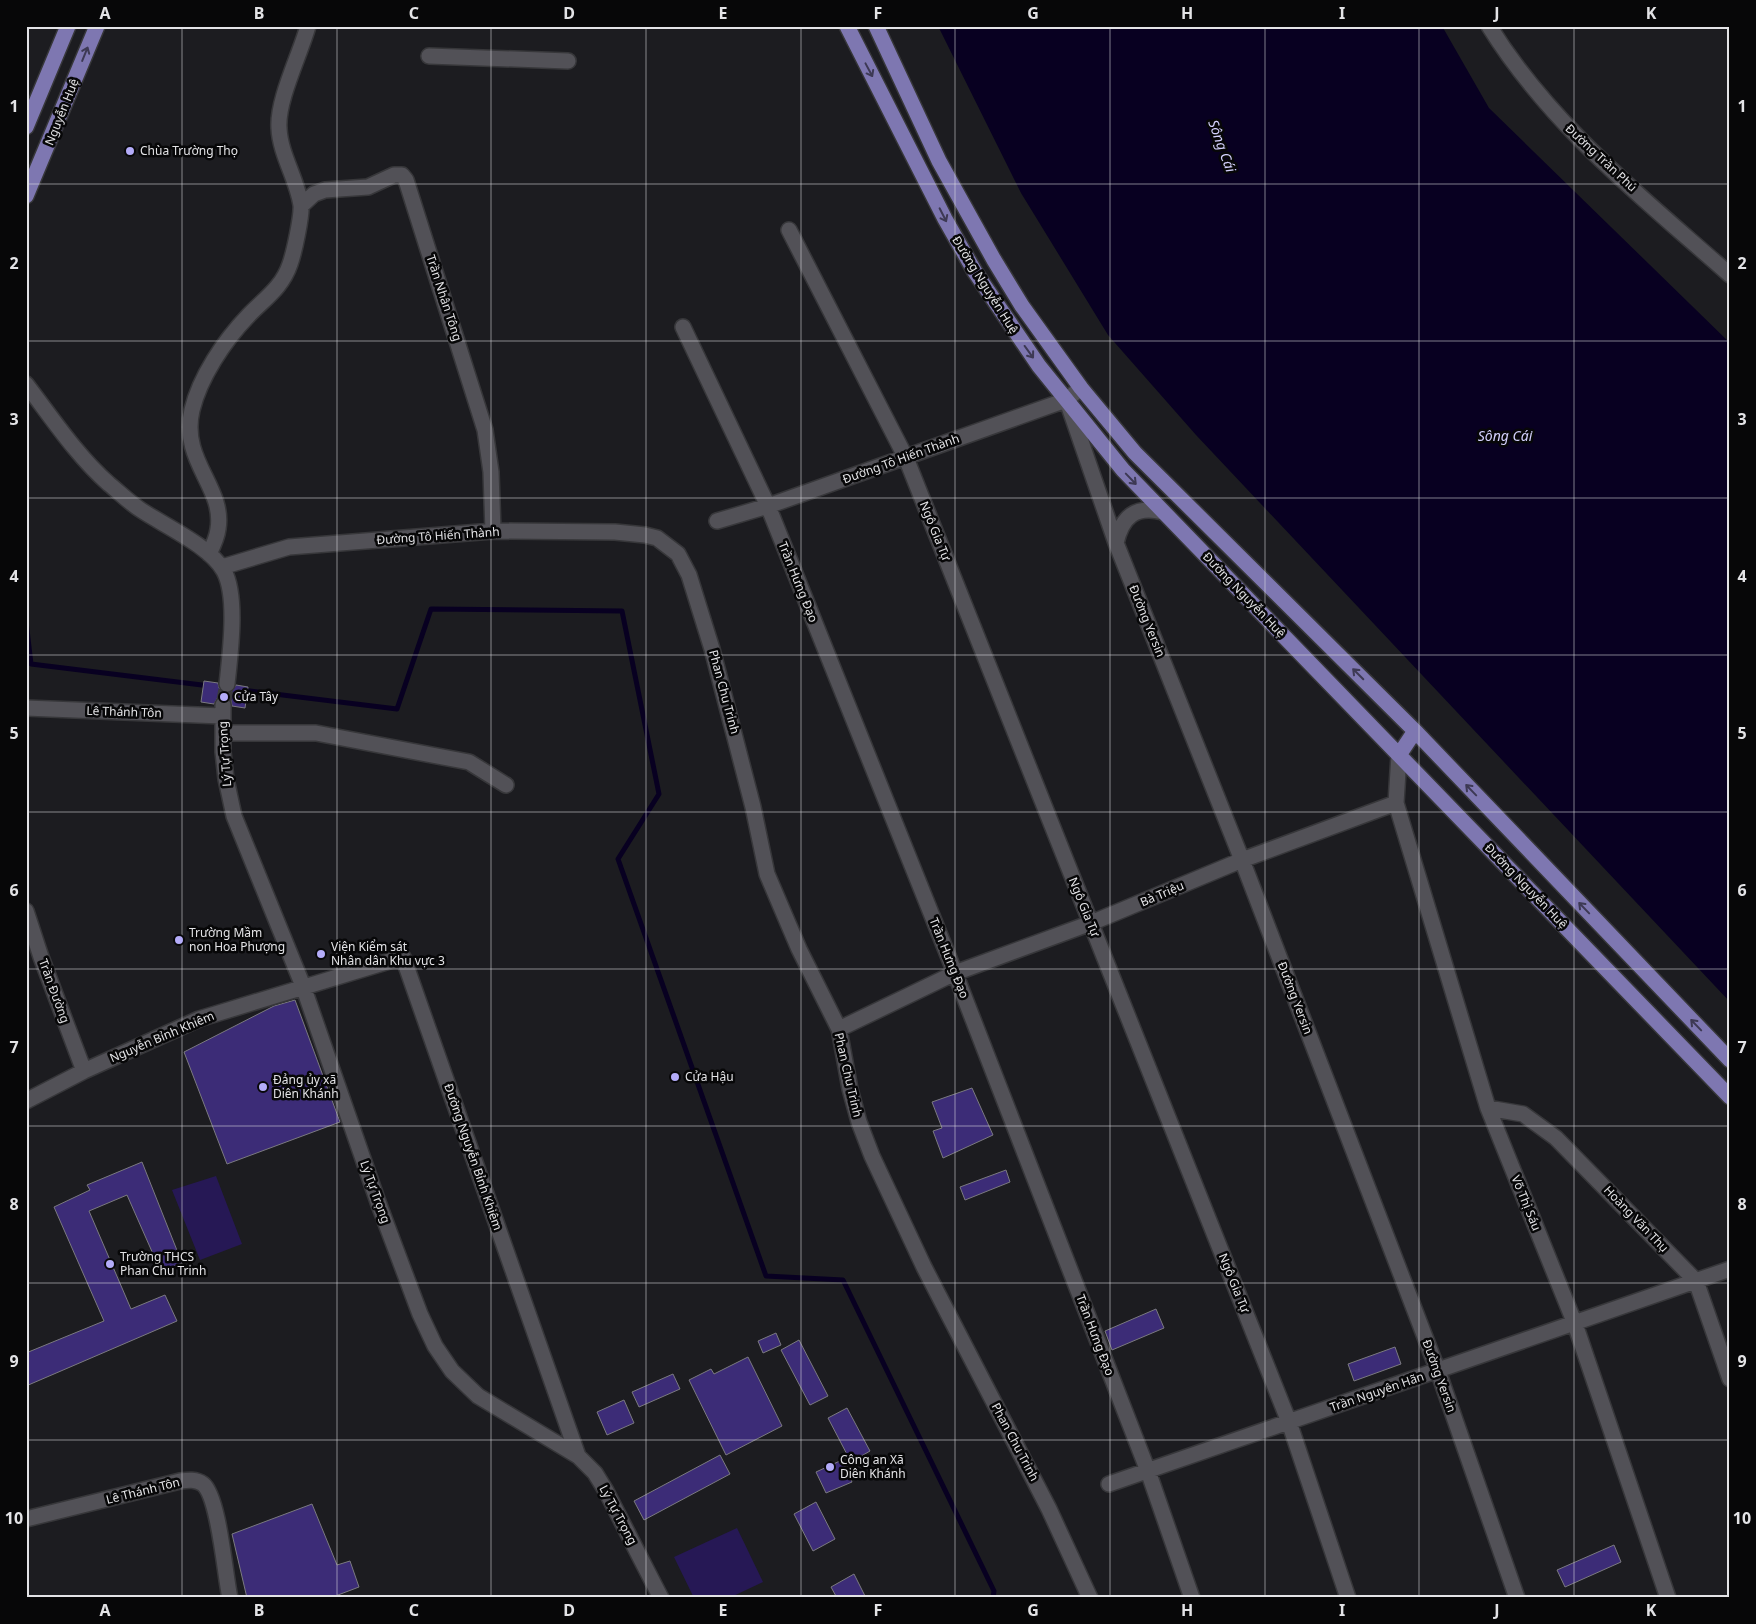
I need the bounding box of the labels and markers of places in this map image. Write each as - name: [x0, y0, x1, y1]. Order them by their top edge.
- place label: Chùa Trường Thọ: [140, 142, 238, 159]
- marker: Chùa Trường Thọ: [124, 145, 136, 157]
- place label: Cửa Tây: [234, 688, 279, 705]
- marker: Cửa Tây: [218, 691, 230, 703]
- place label: Trường Mầm non Hoa Phượng: [189, 924, 285, 955]
- marker: Trường Mầm non Hoa Phượng: [173, 934, 185, 946]
- place label: Viện Kiểm sát Nhân dân Khu vực 3: [331, 938, 445, 969]
- marker: Viện Kiểm sát Nhân dân Khu vực 3: [315, 948, 327, 960]
- place label: Cửa Hậu: [685, 1068, 734, 1085]
- place label: Đảng ủy xã Diên Khánh: [273, 1071, 339, 1102]
- marker: Cửa Hậu: [669, 1071, 681, 1083]
- marker: Đảng ủy xã Diên Khánh: [257, 1081, 269, 1093]
- place label: Trường THCS Phan Chu Trinh: [120, 1248, 206, 1279]
- marker: Trường THCS Phan Chu Trinh: [104, 1258, 116, 1270]
- place label: Công an Xã Diên Khánh: [840, 1451, 906, 1482]
- marker: Công an Xã Diên Khánh: [824, 1461, 836, 1473]

